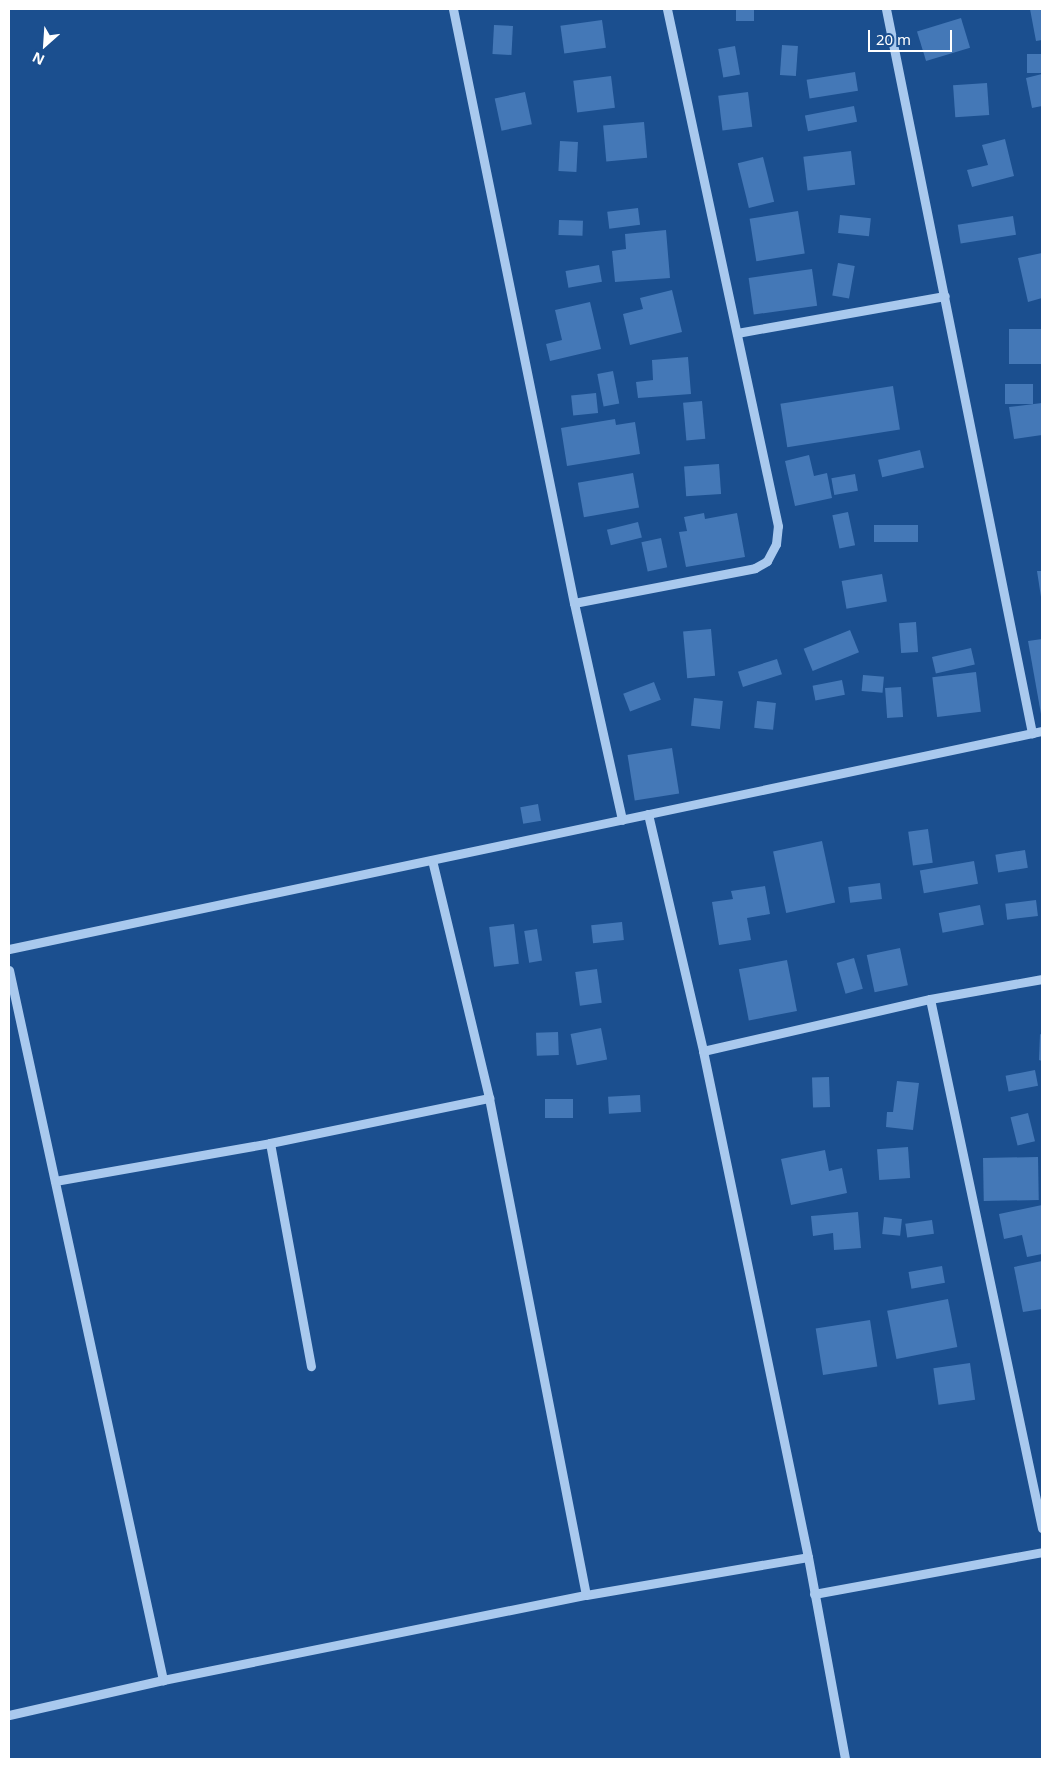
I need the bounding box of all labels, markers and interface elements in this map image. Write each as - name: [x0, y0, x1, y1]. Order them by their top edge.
- north arrow: [20, 20, 70, 70]
- scale bar: [871, 20, 955, 52]
- text: 20 m: [876, 29, 911, 49]
- text: N: [29, 48, 47, 70]

